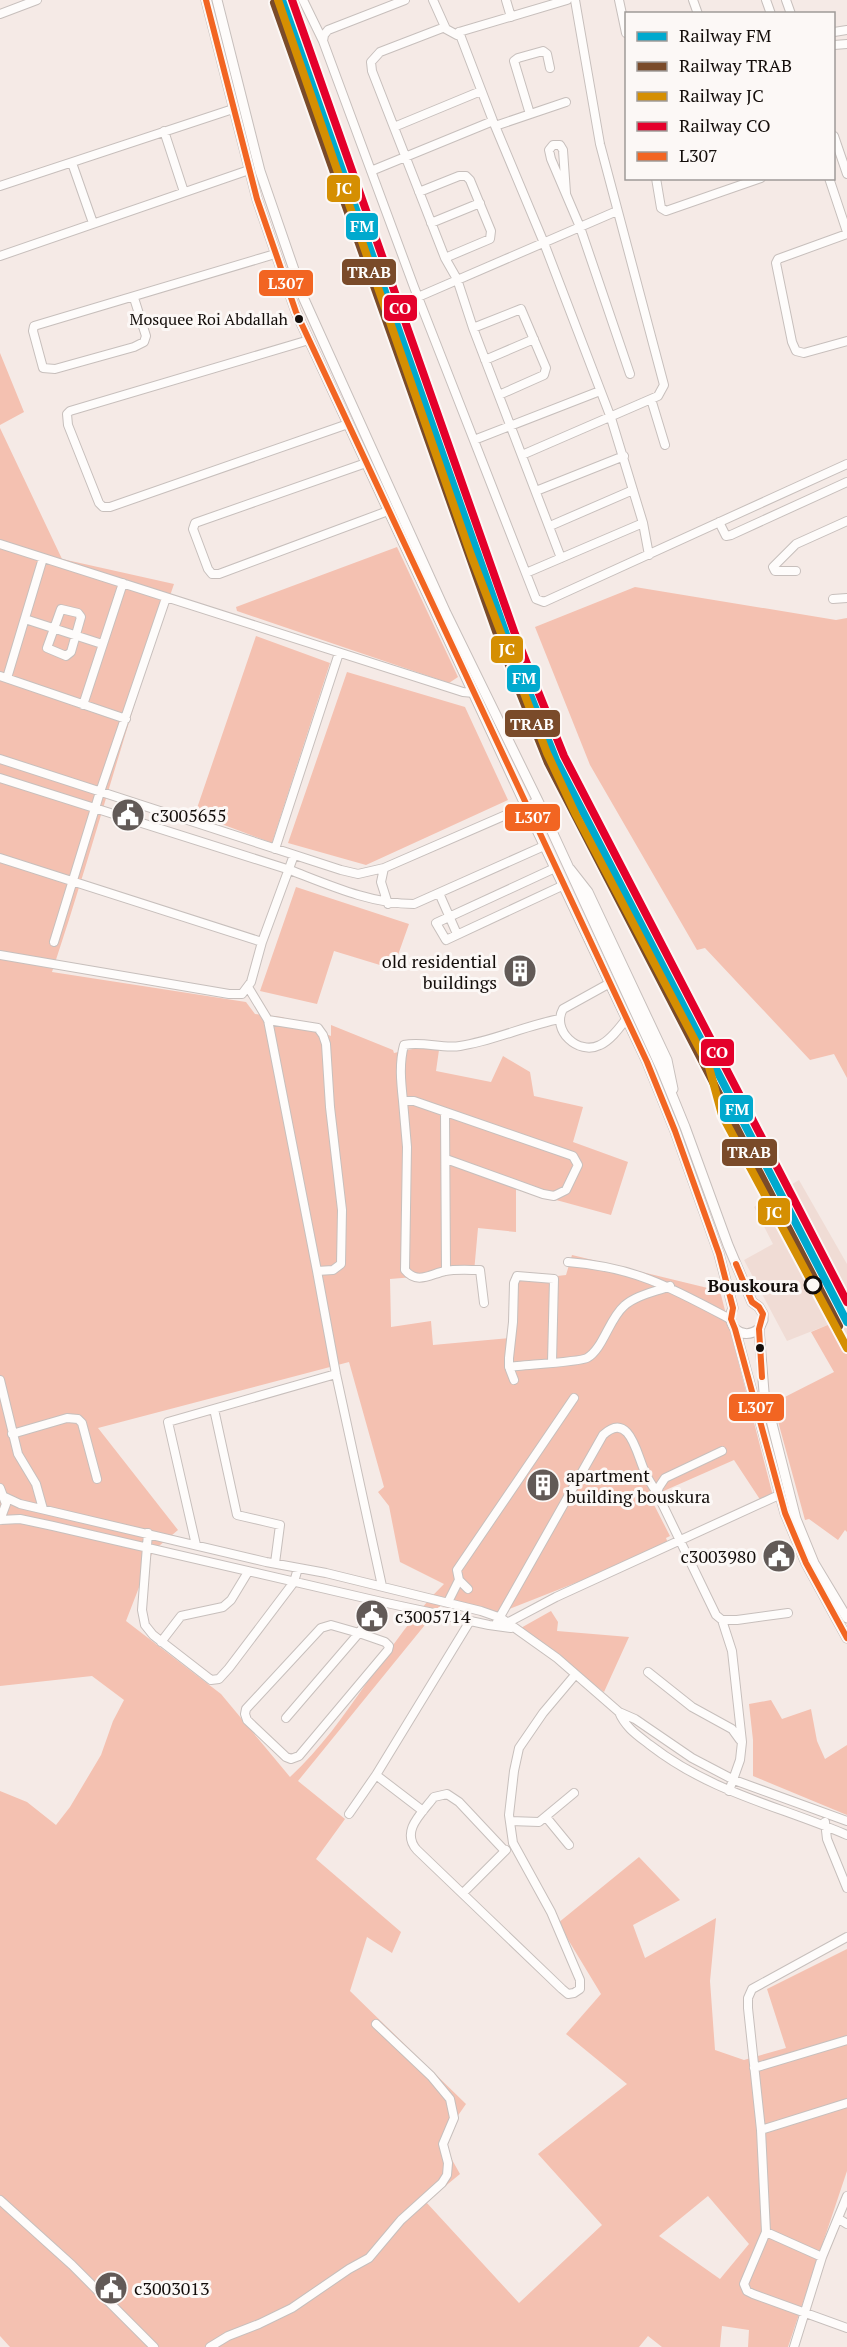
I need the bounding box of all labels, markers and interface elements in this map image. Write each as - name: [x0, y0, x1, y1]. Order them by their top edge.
- legend: [625, 12, 835, 180]
- text: Railway FM: [679, 23, 772, 47]
- text: Railway TRAB: [679, 53, 792, 77]
- text: Railway JC: [679, 83, 764, 107]
- text: Railway CO: [679, 113, 771, 137]
- text: L307: [679, 143, 718, 167]
- line badge: JC: [326, 174, 361, 203]
- text: JC: [336, 177, 352, 199]
- line badge: FM: [345, 212, 379, 241]
- text: FM: [350, 215, 374, 237]
- line badge: TRAB: [341, 258, 397, 286]
- text: TRAB: [347, 261, 391, 283]
- line badge: L307: [258, 269, 314, 297]
- text: L307: [268, 272, 304, 294]
- line badge: CO: [383, 294, 418, 322]
- text: CO: [389, 297, 411, 319]
- place label: Mosquee Roi Abdallah: [130, 308, 289, 330]
- marker: Mosquee Roi Abdallah: [293, 313, 305, 325]
- line badge: JC: [490, 635, 524, 664]
- text: JC: [499, 638, 515, 660]
- line badge: FM: [506, 664, 541, 693]
- text: FM: [512, 667, 536, 689]
- line badge: TRAB: [504, 709, 561, 738]
- text: TRAB: [510, 713, 554, 735]
- public building icon: c3005655: [110, 797, 146, 833]
- place label: c3005655: [151, 803, 227, 827]
- line badge: L307: [504, 803, 561, 832]
- text: L307: [515, 806, 551, 828]
- place label: old residential buildings: [382, 949, 497, 994]
- building icon: old residential buildings: [502, 953, 538, 989]
- line badge: CO: [700, 1038, 735, 1067]
- text: CO: [706, 1041, 728, 1063]
- line badge: FM: [719, 1094, 754, 1123]
- text: FM: [725, 1098, 749, 1120]
- line badge: TRAB: [721, 1138, 778, 1167]
- text: TRAB: [727, 1141, 771, 1163]
- line badge: JC: [757, 1197, 791, 1226]
- text: JC: [766, 1201, 782, 1223]
- place label: Bouskoura: [707, 1273, 799, 1297]
- marker: Bouskoura: [804, 1276, 822, 1294]
- unlabelled marker: [754, 1342, 766, 1354]
- line badge: L307: [728, 1393, 785, 1422]
- text: L307: [738, 1396, 774, 1418]
- place label: apartment building bouskura: [566, 1463, 710, 1508]
- building icon: apartment building bouskura: [525, 1467, 561, 1503]
- public building icon: c3003980: [761, 1538, 797, 1574]
- place label: c3003980: [680, 1544, 756, 1568]
- public building icon: c3005714: [354, 1598, 390, 1634]
- place label: c3005714: [395, 1604, 471, 1628]
- public building icon: c3003013: [93, 2270, 129, 2306]
- place label: c3003013: [134, 2276, 210, 2300]

